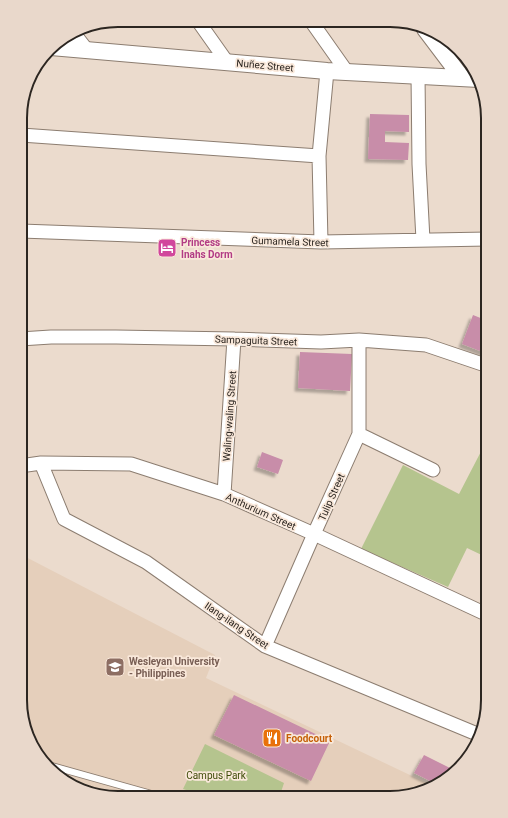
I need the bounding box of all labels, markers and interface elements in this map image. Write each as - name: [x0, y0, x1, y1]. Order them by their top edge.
- street label: Nuñez Street: [236, 58, 294, 73]
- street label: Gumamela Street: [251, 235, 329, 248]
- hotel icon: Princess Inahs Dorm: [156, 237, 178, 259]
- place label: Princess Inahs Dorm: [181, 237, 233, 260]
- street label: Sampaguita Street: [215, 334, 297, 347]
- street label: Waling-waling Street: [221, 370, 238, 462]
- street label: Tulip Street: [316, 472, 347, 522]
- street label: Anthurium Street: [224, 491, 297, 532]
- street label: Ilang-ilang Street: [203, 600, 271, 651]
- school or university icon: Wesleyan University - Philippines: [104, 656, 126, 678]
- place label: Wesleyan University - Philippines: [129, 656, 221, 679]
- restaurant icon: Foodcourt: [261, 727, 283, 749]
- place label: Foodcourt: [286, 733, 333, 744]
- park label: Campus Park: [186, 770, 247, 781]

